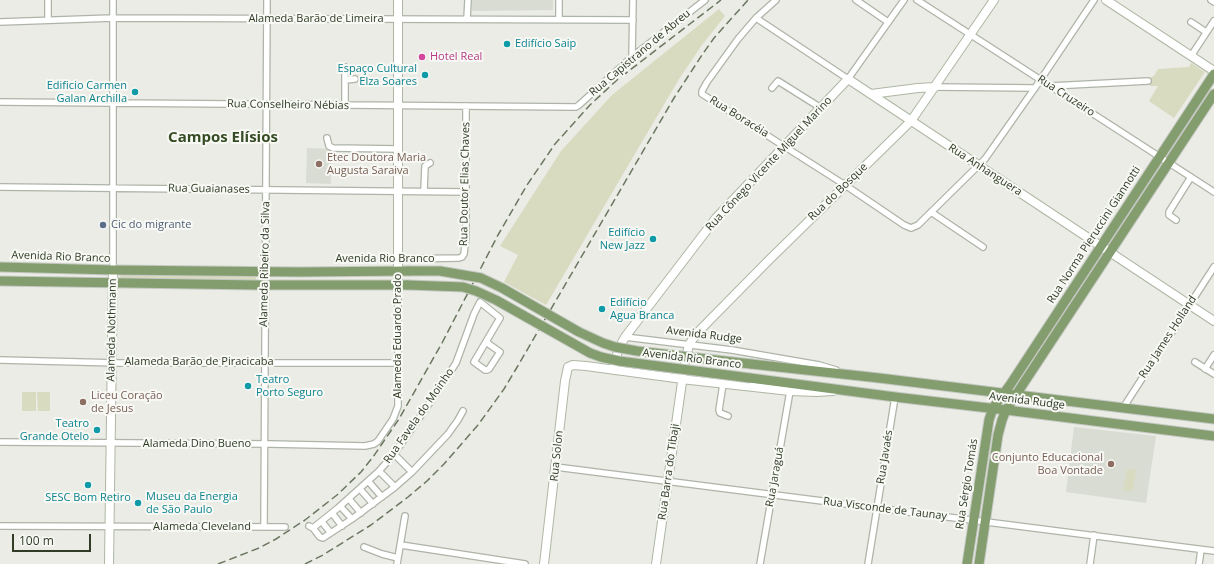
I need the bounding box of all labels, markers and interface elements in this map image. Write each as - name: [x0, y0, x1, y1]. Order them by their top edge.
- street label: Rua Capistrano de Abreu: [587, 7, 693, 99]
- street label: Alameda Barão de Limeira: [248, 12, 384, 26]
- place label: Edifício Saip: [515, 37, 576, 51]
- marker: Edifício Saip: [502, 39, 512, 49]
- place label: Hotel Real: [430, 50, 482, 64]
- marker: Hotel Real: [417, 52, 427, 62]
- place label: Espaço Cultural Elza Soares: [338, 62, 417, 88]
- marker: Espaço Cultural Elza Soares: [420, 70, 430, 80]
- street label: Rua Cruzeiro: [1035, 73, 1097, 119]
- place label: Edificio Carmen Galan Archilla: [47, 79, 127, 105]
- marker: Edificio Carmen Galan Archilla: [130, 87, 140, 97]
- street label: Rua Cônego Vicente Miguel Marino: [703, 94, 835, 234]
- street label: Rua Boracéia: [707, 94, 771, 140]
- street label: Rua Conselheiro Nébias: [227, 97, 349, 113]
- street label: Rua Doutor Elias Chaves: [457, 122, 473, 246]
- district label: Campos Elísios: [168, 129, 278, 147]
- street label: Rua Anhanguera: [946, 141, 1024, 199]
- place label: Etec Doutora Maria Augusta Saraiva: [327, 151, 426, 177]
- marker: Etec Doutora Maria Augusta Saraiva: [314, 159, 324, 169]
- street label: Rua do Bosque: [806, 160, 870, 224]
- street label: Rua Norma Pieruccini Giannotti: [1045, 164, 1143, 306]
- street label: Rua Guaianases: [168, 182, 250, 196]
- street label: Alameda Ribeiro da Silva: [257, 201, 273, 327]
- place label: Cic do migrante: [111, 218, 191, 232]
- marker: Cic do migrante: [98, 220, 108, 230]
- place label: Edifício New Jazz: [600, 226, 645, 252]
- marker: Edifício New Jazz: [648, 234, 658, 244]
- street label: Avenida Rio Branco: [11, 249, 111, 265]
- street label: Avenida Rio Branco: [335, 252, 435, 266]
- street label: Alameda Eduardo Prado: [391, 274, 405, 398]
- street label: Alameda Nothmann: [104, 278, 120, 382]
- street label: Rua James Holland: [1136, 293, 1200, 381]
- place label: Edifício Agua Branca: [610, 296, 674, 322]
- marker: Edifício Agua Branca: [597, 304, 607, 314]
- street label: Avenida Rudge: [665, 324, 743, 346]
- street label: Avenida Rio Branco: [642, 346, 742, 372]
- street label: Alameda Barão de Piracicaba: [124, 355, 274, 369]
- street label: Rua Favela do Moinho: [381, 366, 457, 466]
- place label: Teatro Porto Seguro: [256, 373, 323, 399]
- marker: Teatro Porto Seguro: [243, 381, 253, 391]
- place label: Liceu Coração de Jesus: [91, 389, 163, 415]
- street label: Avenida Rudge: [988, 390, 1066, 412]
- marker: Liceu Coração de Jesus: [78, 397, 88, 407]
- place label: Teatro Grande Otelo: [20, 417, 89, 443]
- street label: Rua Barra do Tibaji: [656, 423, 682, 521]
- marker: Teatro Grande Otelo: [92, 425, 102, 435]
- street label: Rua Javaés: [874, 429, 896, 485]
- street label: Rua Solon: [548, 430, 566, 482]
- street label: Alameda Dino Bueno: [143, 437, 251, 451]
- street label: Rua Sérgio Tomás: [953, 438, 981, 530]
- street label: Rua Jaraguá: [763, 446, 787, 508]
- place label: Conjunto Educacional Boa Vontade: [992, 451, 1103, 477]
- marker: Conjunto Educacional Boa Vontade: [1106, 459, 1116, 469]
- marker: SESC Bom Retiro: [83, 480, 93, 490]
- place label: Museu da Energia de São Paulo: [146, 490, 238, 516]
- place label: SESC Bom Retiro: [45, 491, 131, 505]
- street label: Rua Visconde de Taunay: [822, 495, 948, 523]
- marker: Museu da Energia de São Paulo: [133, 498, 143, 508]
- street label: Alameda Cleveland: [153, 520, 251, 534]
- scale bar: [14, 526, 93, 552]
- text: 100 m: [19, 532, 54, 549]

